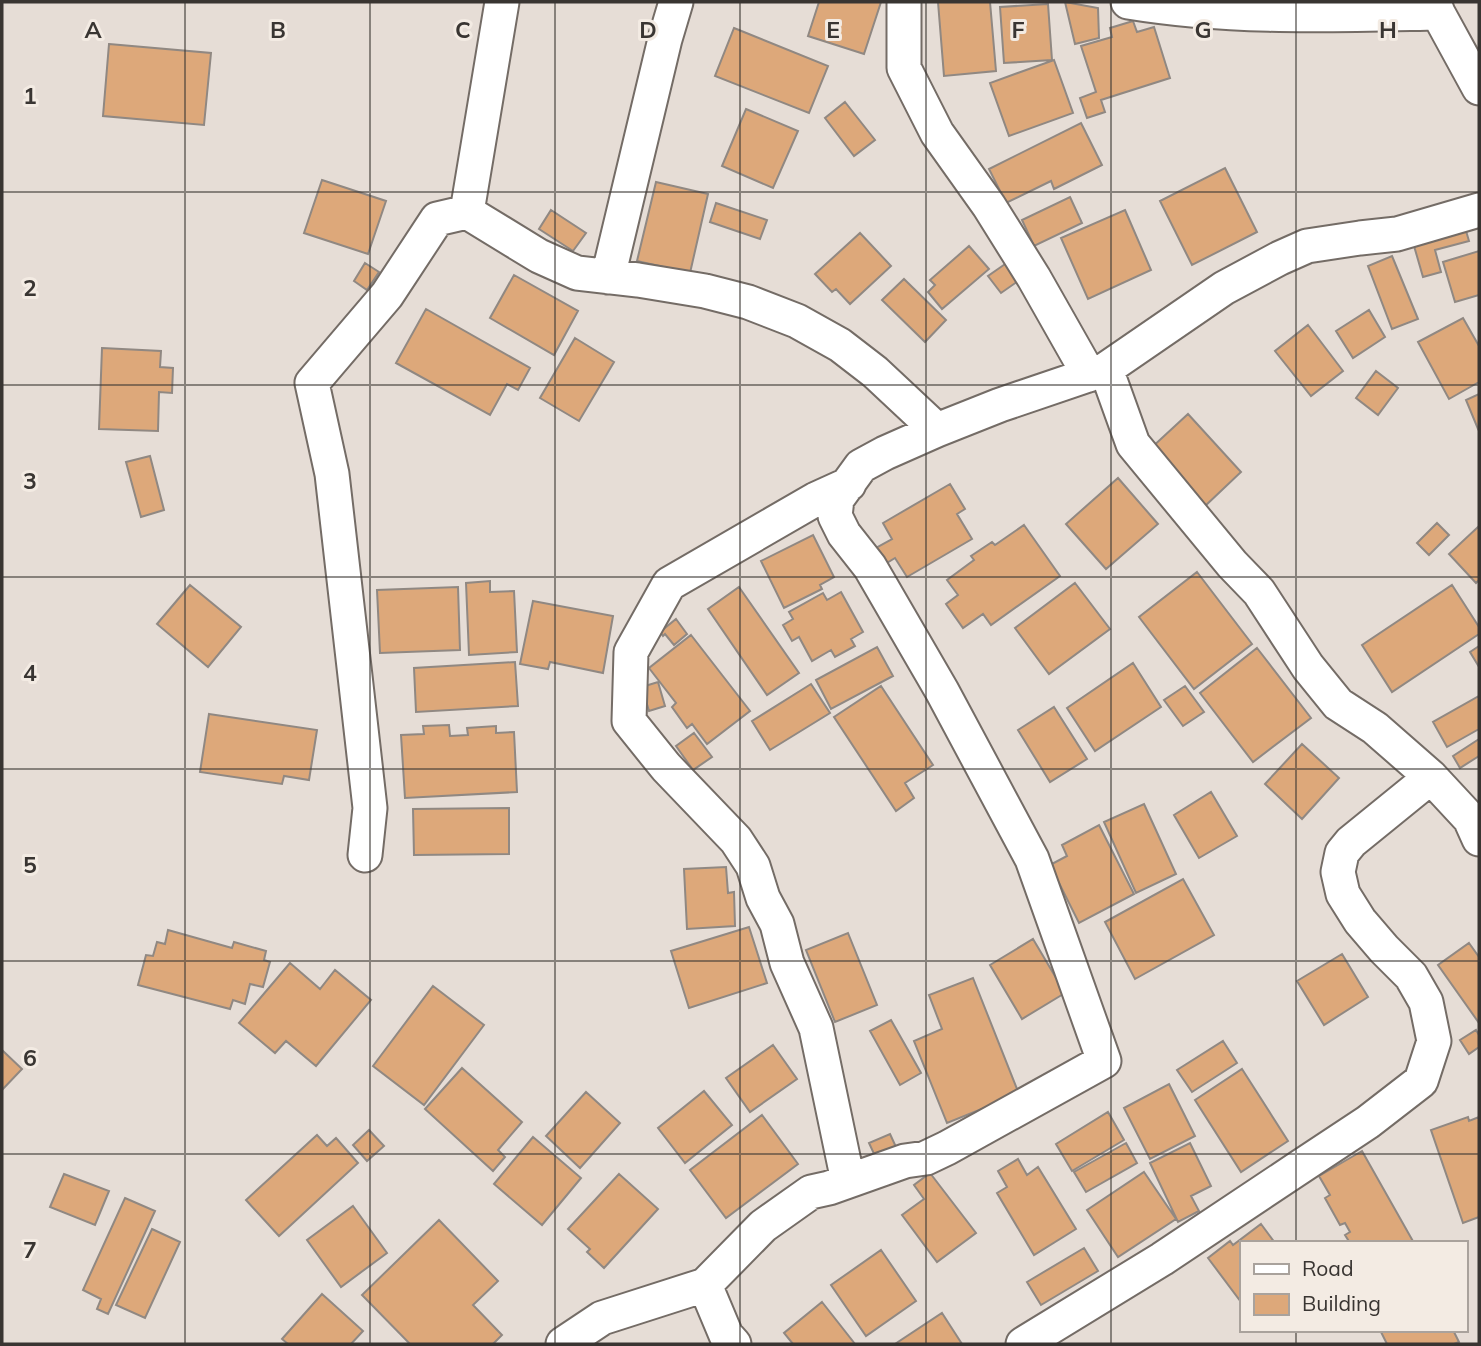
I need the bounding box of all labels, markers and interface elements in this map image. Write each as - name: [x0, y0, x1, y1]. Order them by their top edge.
- text: A: [84, 15, 102, 44]
- text: B: [270, 15, 286, 44]
- text: C: [455, 15, 471, 44]
- text: D: [639, 15, 657, 44]
- text: E: [826, 15, 840, 44]
- text: F: [1011, 15, 1025, 44]
- text: G: [1194, 15, 1212, 44]
- text: H: [1379, 15, 1397, 44]
- text: 1: [23, 81, 37, 110]
- text: 2: [23, 273, 37, 302]
- text: 3: [23, 466, 37, 495]
- text: 4: [23, 658, 37, 687]
- text: 5: [23, 850, 37, 879]
- text: 6: [23, 1043, 37, 1072]
- text: 7: [23, 1235, 37, 1264]
- legend: [1240, 1241, 1467, 1332]
- text: Road: [1302, 1255, 1353, 1281]
- text: Building: [1302, 1290, 1381, 1316]

